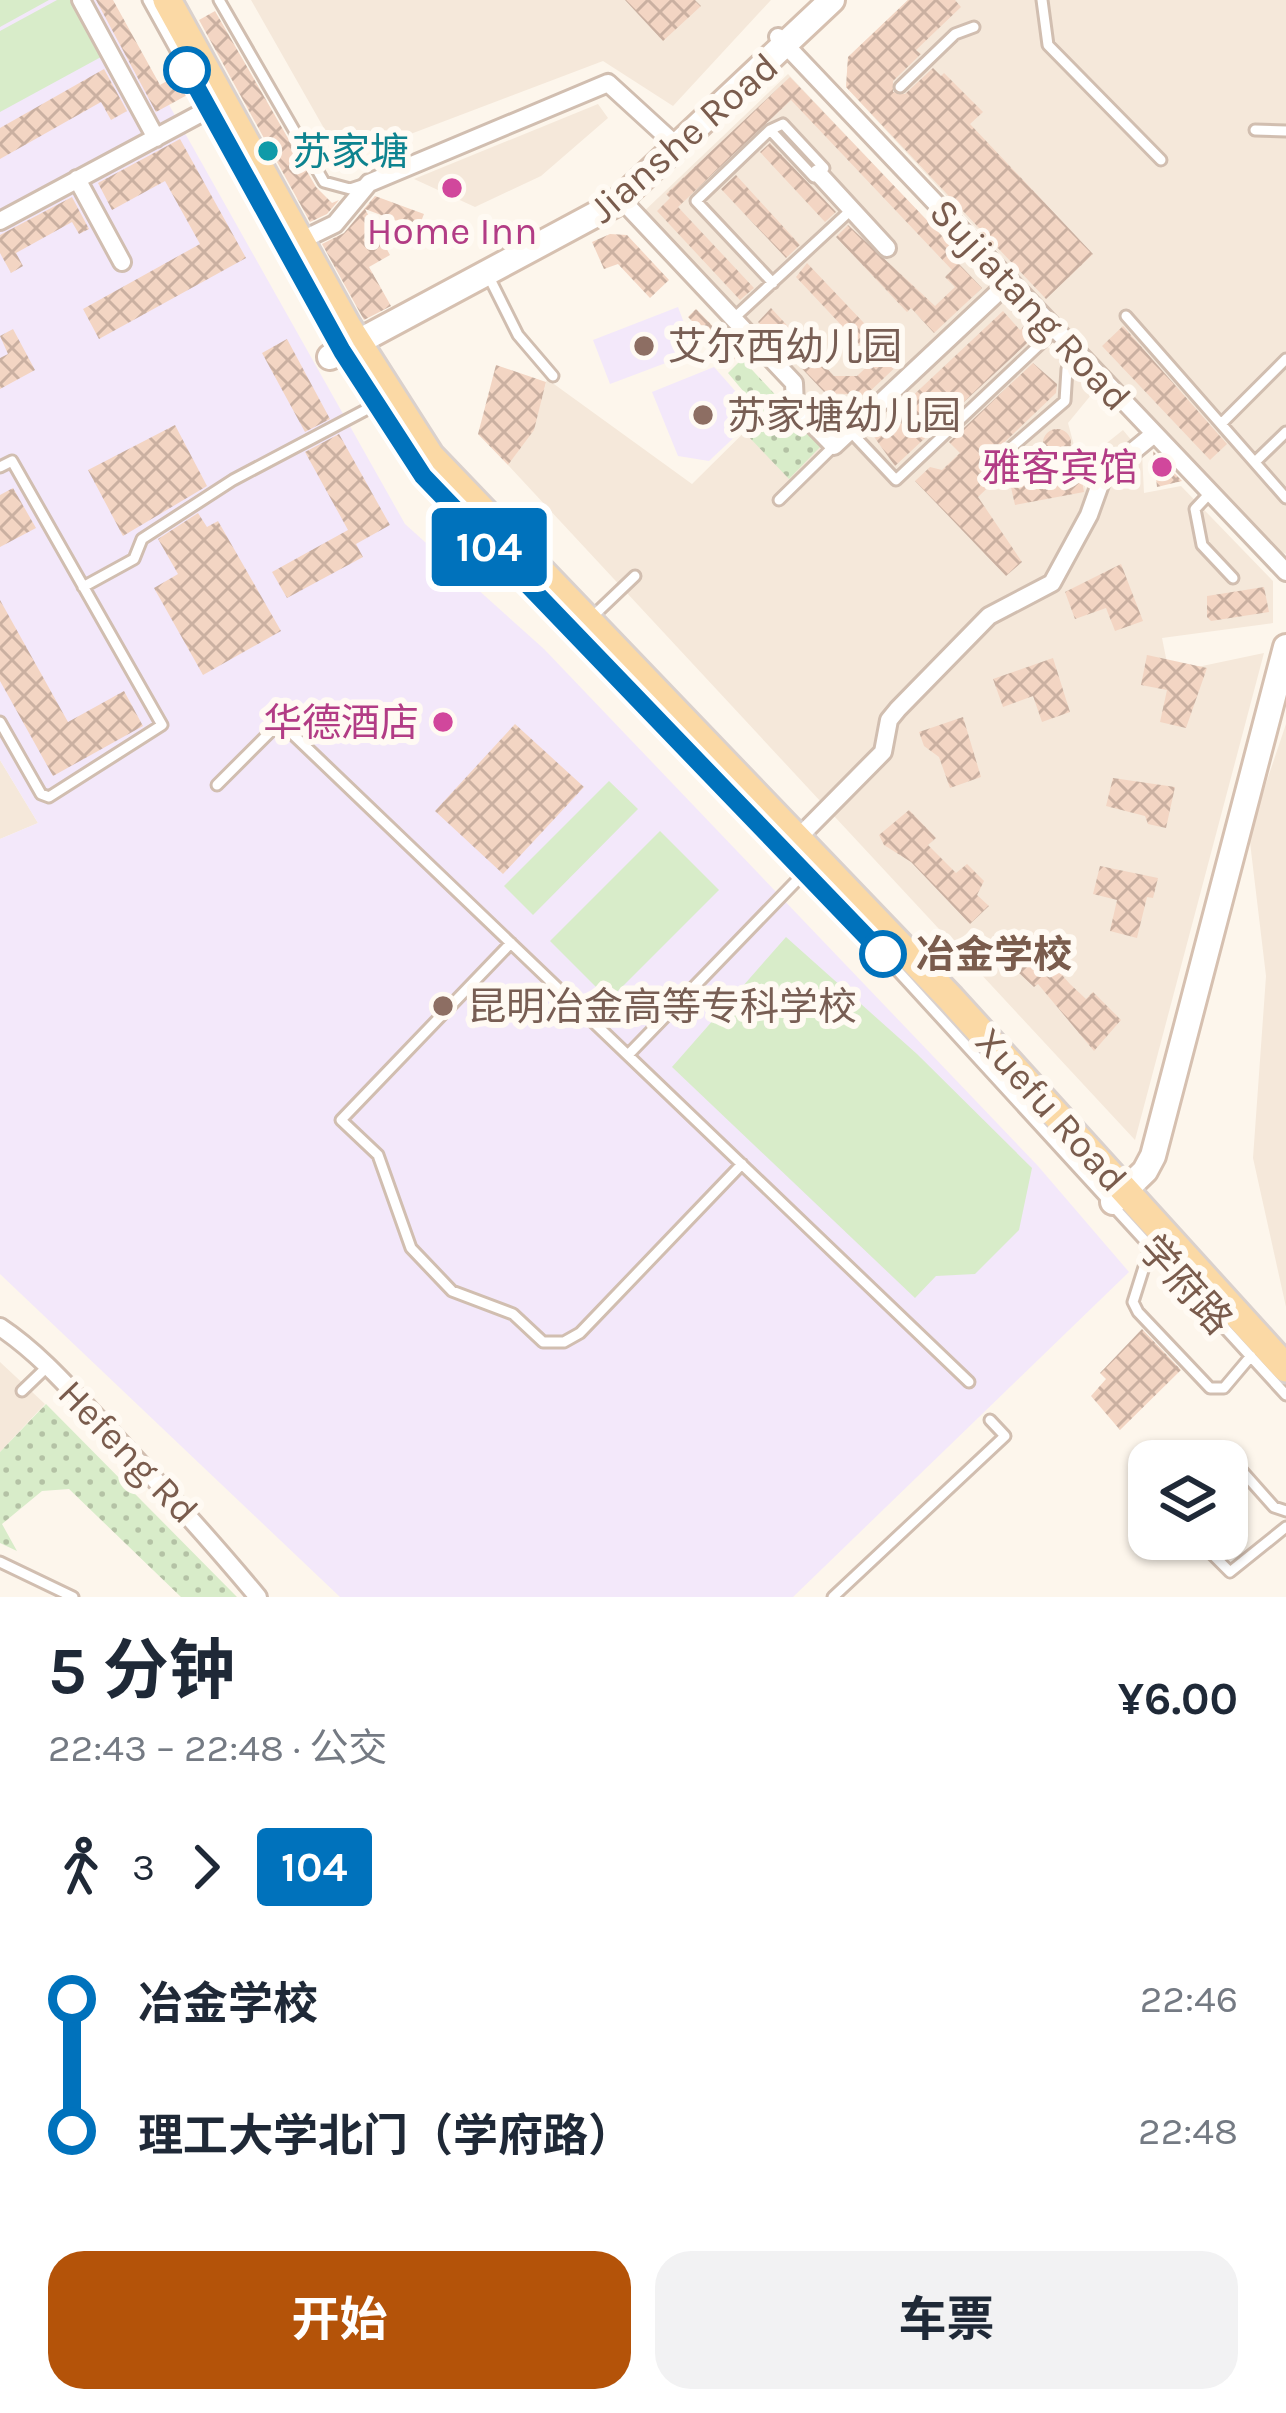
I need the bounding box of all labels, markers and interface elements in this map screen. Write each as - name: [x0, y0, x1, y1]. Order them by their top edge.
- street label: Jianshe Road: [580, 43, 788, 232]
- unlabelled marker: [165, 48, 209, 92]
- place label: 苏家塘: [292, 129, 409, 175]
- marker: 苏家塘: [255, 138, 281, 164]
- marker: Home Inn: [439, 175, 465, 201]
- street label: Sujiatang Road: [920, 189, 1140, 420]
- place label: Home Inn: [366, 208, 538, 254]
- place label: 艾尔西幼儿园: [668, 324, 902, 370]
- marker: 艾尔西幼儿园: [631, 333, 657, 359]
- place label: 苏家塘幼儿园: [727, 393, 961, 439]
- marker: 苏家塘幼儿园: [690, 402, 716, 428]
- place label: 雅客宾馆: [982, 445, 1138, 491]
- marker: 雅客宾馆: [1149, 454, 1175, 480]
- line badge: 104: [420, 508, 558, 586]
- text: 104: [456, 522, 522, 572]
- place label: 华德酒店: [263, 700, 419, 746]
- marker: 华德酒店: [430, 709, 456, 735]
- marker: 冶金学校: [861, 932, 905, 976]
- place label: 冶金学校: [916, 932, 1072, 978]
- place label: 昆明冶金高等专科学校: [467, 984, 857, 1030]
- marker: 昆明冶金高等专科学校: [430, 993, 456, 1019]
- street label: Xuefu Road: [966, 1018, 1137, 1201]
- street label: 学府路: [1129, 1226, 1241, 1344]
- street label: Hefeng Rd: [49, 1371, 208, 1533]
- map controls: [1128, 1440, 1248, 1560]
- button: layers: [1128, 1440, 1248, 1560]
- text: 5 分钟: [48, 1632, 235, 1710]
- text: ¥6.00: [1118, 1673, 1238, 1725]
- text: 22:43 – 22:48 · 公交: [48, 1725, 387, 1771]
- icon: walk: [48, 1834, 114, 1900]
- icon: forward: [173, 1834, 239, 1900]
- text: 104: [281, 1842, 348, 1892]
- text: 3: [132, 1844, 155, 1890]
- text: 22:46: [1140, 1976, 1238, 2022]
- text: 冶金学校: [138, 1978, 318, 2030]
- text: 22:48: [1138, 2108, 1238, 2154]
- text: 理工大学北门（学府路）: [138, 2110, 633, 2162]
- button: 开始: [48, 2251, 631, 2389]
- button: 车票: [655, 2251, 1238, 2389]

